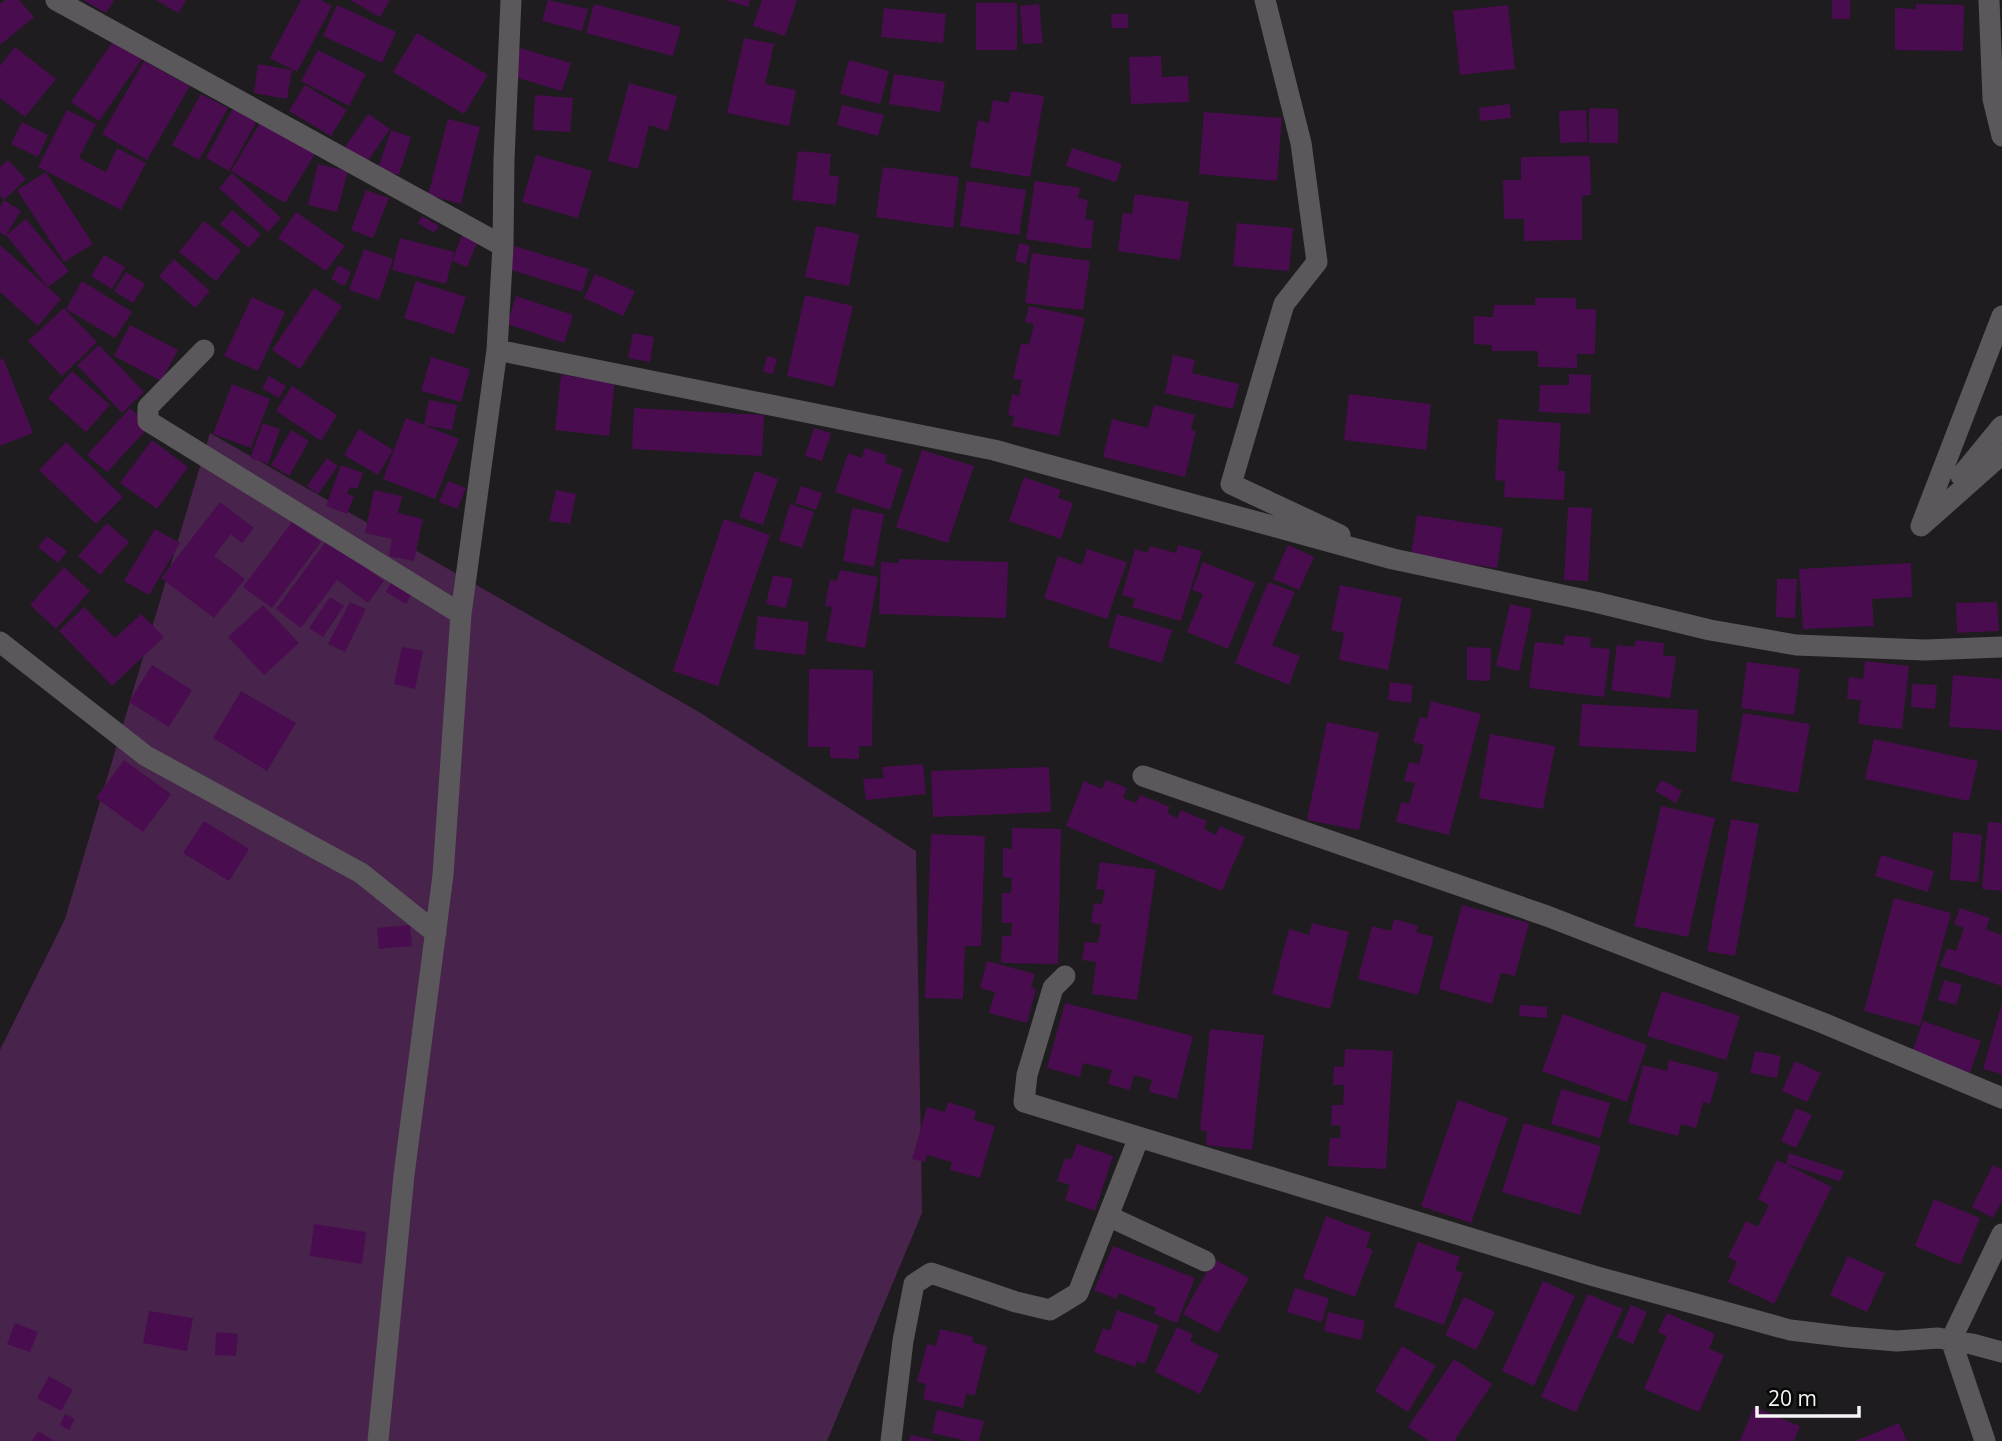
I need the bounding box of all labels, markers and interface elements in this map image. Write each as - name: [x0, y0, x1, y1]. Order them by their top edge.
- scale bar: [1757, 1374, 1858, 1418]
- text: 20 m: [1768, 1384, 1817, 1412]

